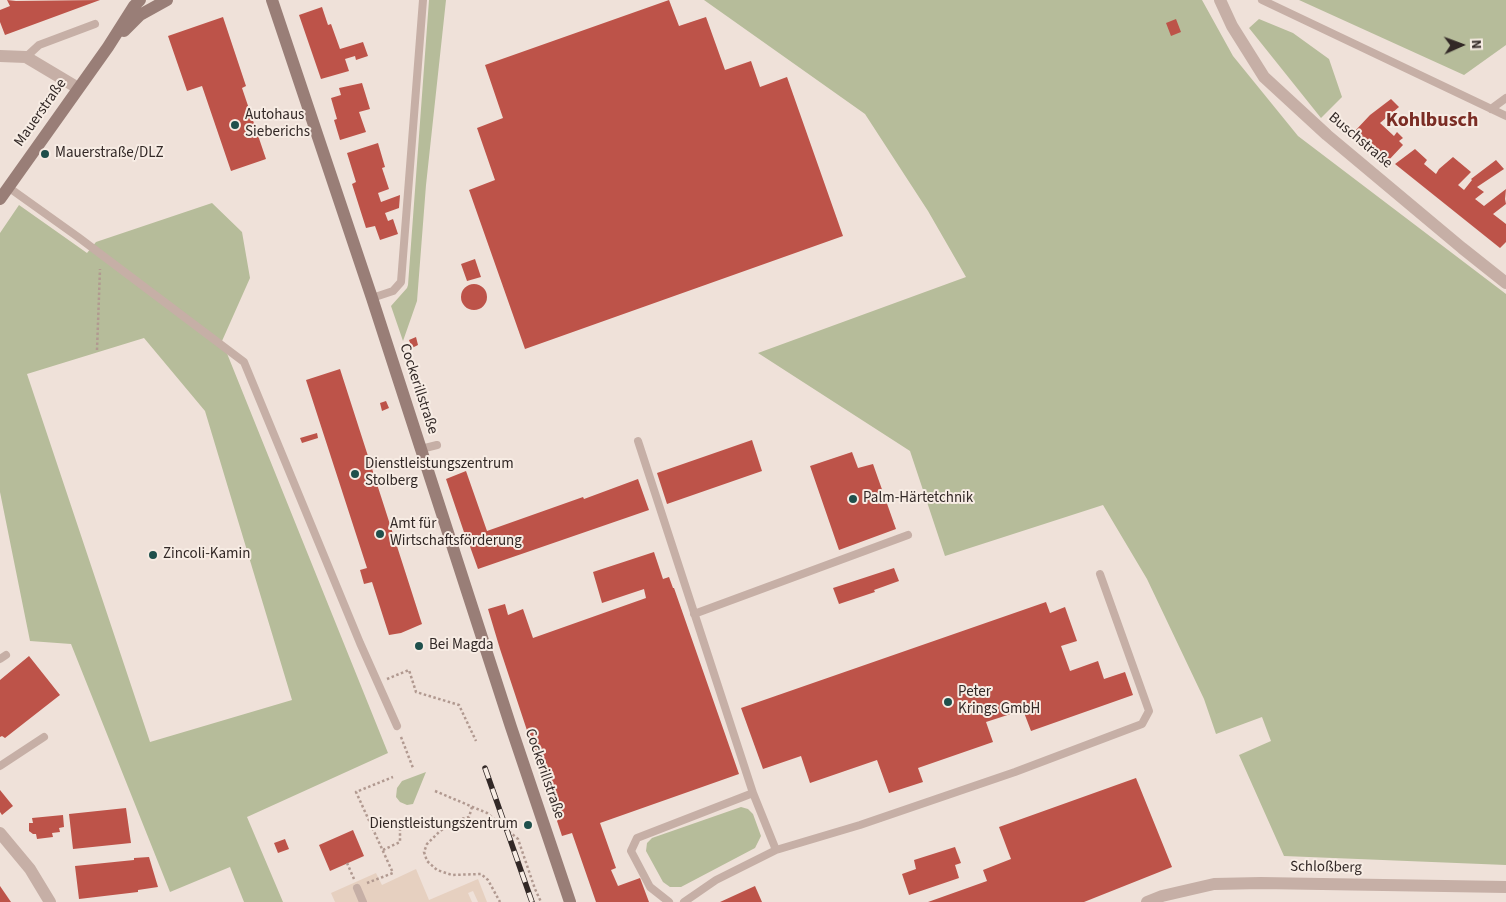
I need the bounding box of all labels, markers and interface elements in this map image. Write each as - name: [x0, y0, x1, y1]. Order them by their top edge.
- north arrow: [1436, 20, 1486, 70]
- text: N: [1466, 39, 1486, 49]
- street label: Mauerstraße: [11, 76, 71, 150]
- place label: Autohaus Sieberichs: [245, 107, 310, 142]
- street label: Buschstraße: [1324, 109, 1396, 173]
- district label: Kohlbusch: [1386, 110, 1478, 134]
- marker: Autohaus Sieberichs: [229, 119, 241, 131]
- place label: Mauerstraße/DLZ: [55, 145, 164, 163]
- marker: Mauerstraße/DLZ: [39, 148, 51, 160]
- street label: Cockerillstraße: [395, 341, 441, 437]
- place label: Dienstleistungszentrum Stolberg: [365, 456, 514, 491]
- marker: Dienstleistungszentrum Stolberg: [349, 468, 361, 480]
- place label: Palm-Härtetchnik: [863, 490, 973, 508]
- marker: Palm-Härtetchnik: [847, 493, 859, 505]
- place label: Amt für Wirtschaftsförderung: [390, 516, 522, 551]
- marker: Amt für Wirtschaftsförderung: [374, 528, 386, 540]
- place label: Zincoli-Kamin: [163, 546, 250, 564]
- marker: Zincoli-Kamin: [147, 549, 159, 561]
- place label: Bei Magda: [429, 637, 494, 655]
- marker: Bei Magda: [413, 640, 425, 652]
- place label: Peter Krings GmbH: [958, 684, 1040, 719]
- marker: Peter Krings GmbH: [942, 696, 954, 708]
- street label: Cockerillstraße: [520, 727, 568, 821]
- place label: Dienstleistungszentrum: [369, 816, 518, 834]
- marker: Dienstleistungszentrum: [522, 819, 534, 831]
- street label: Schloßberg: [1290, 858, 1362, 878]

